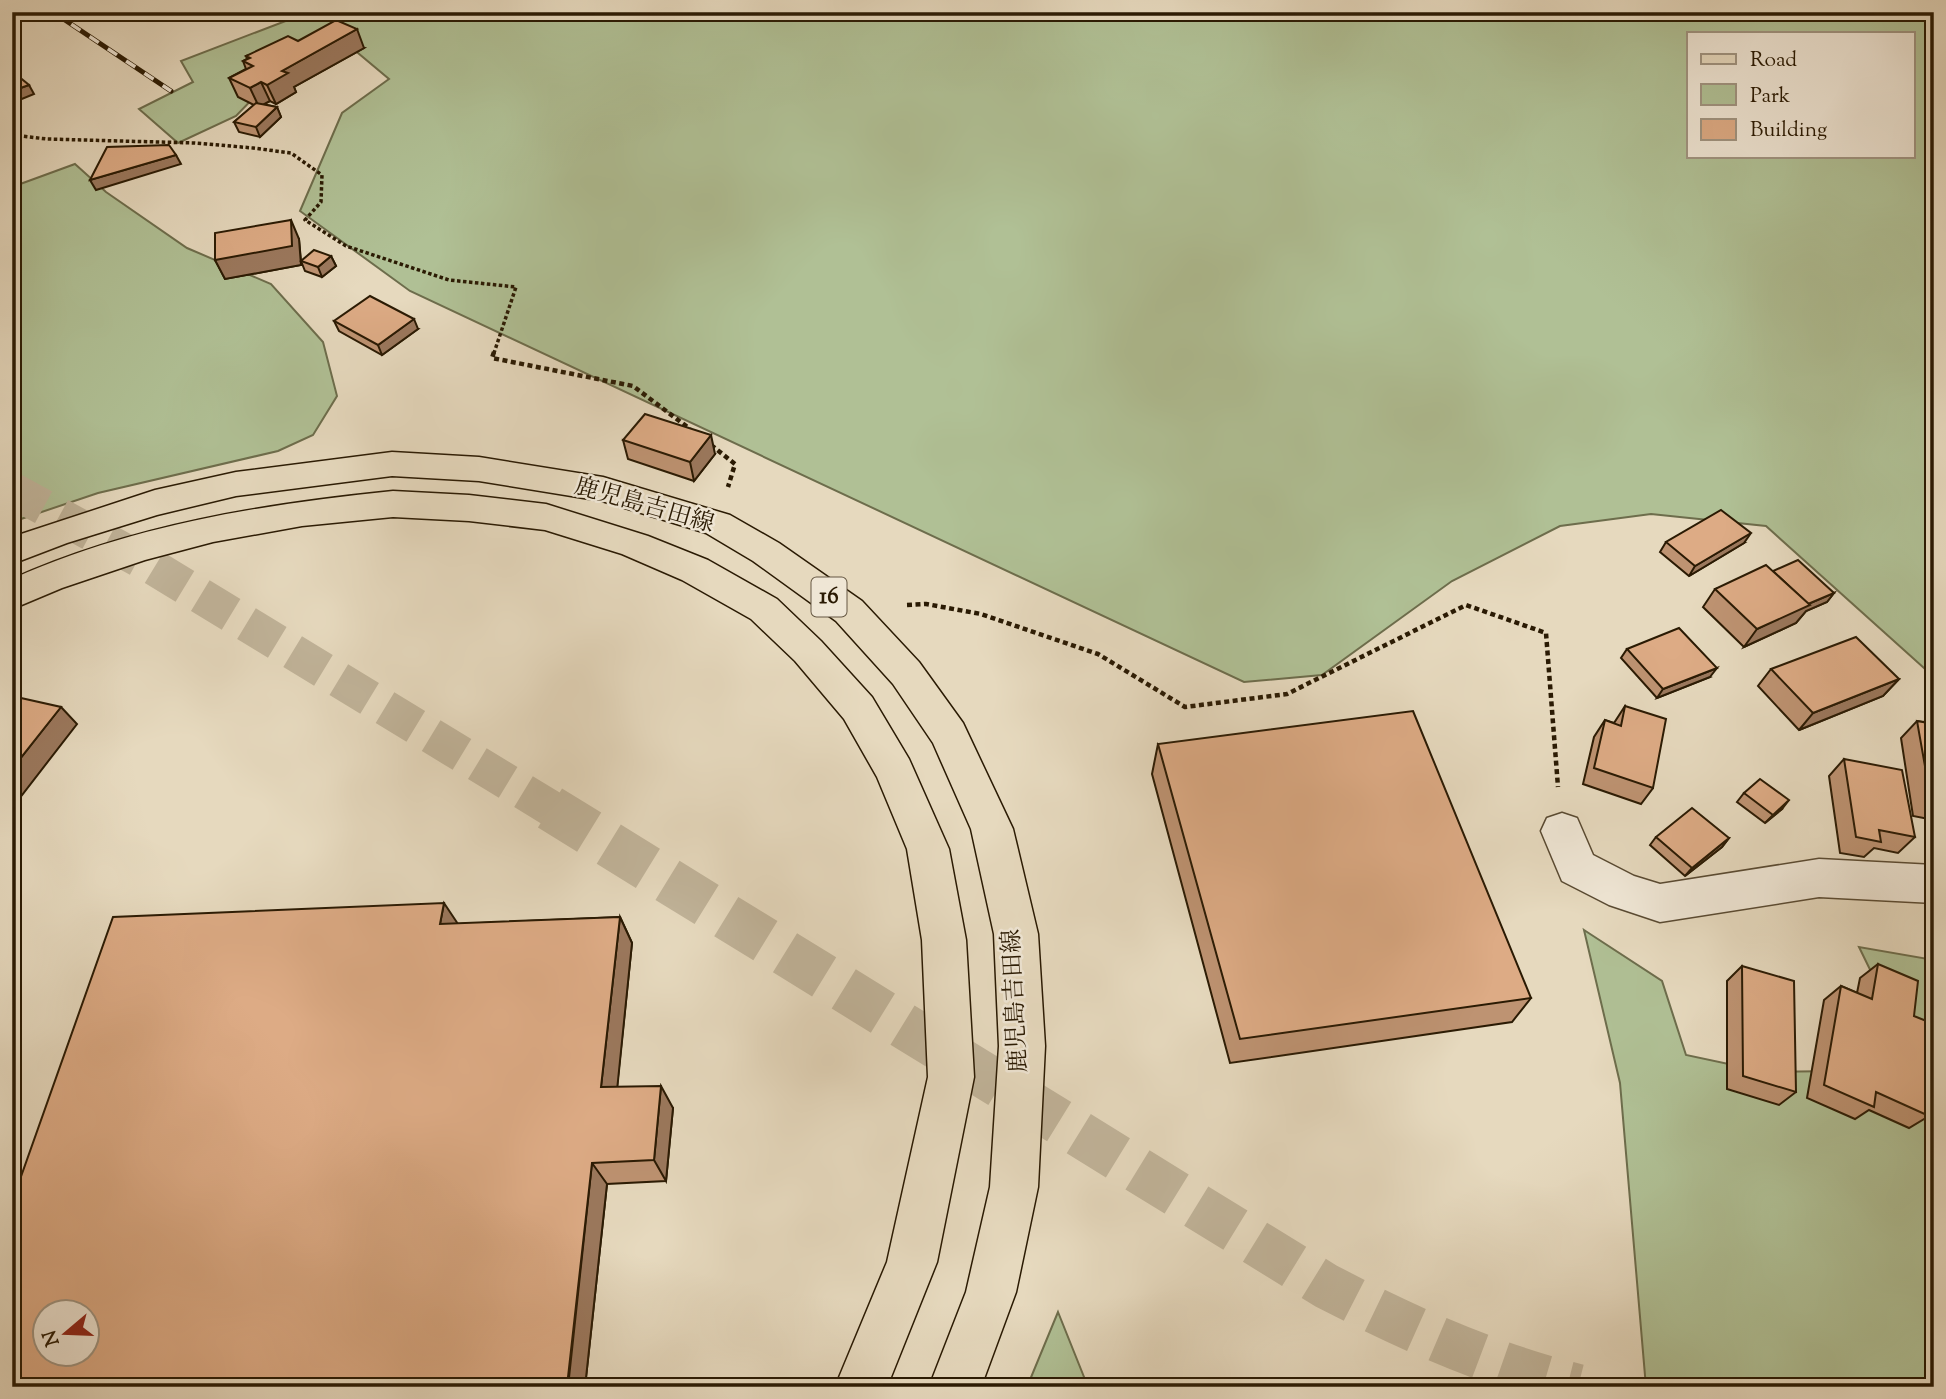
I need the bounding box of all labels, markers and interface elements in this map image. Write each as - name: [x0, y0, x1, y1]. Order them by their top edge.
- legend: [1687, 32, 1914, 158]
- text: Road: [1750, 46, 1797, 76]
- text: Park: [1750, 82, 1791, 112]
- text: Building: [1750, 116, 1827, 146]
- street label: 鹿児島吉田線: [570, 470, 718, 542]
- road number: 16: [812, 578, 846, 617]
- street label: 鹿児島吉田線: [995, 928, 1037, 1074]
- north arrow: [32, 1298, 102, 1368]
- text: N: [37, 1326, 68, 1349]

